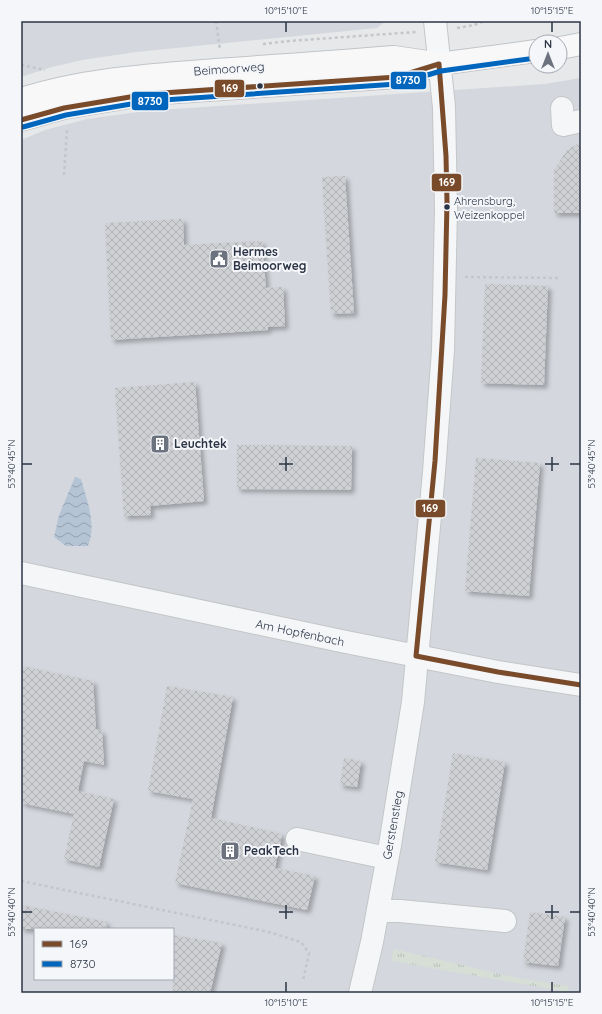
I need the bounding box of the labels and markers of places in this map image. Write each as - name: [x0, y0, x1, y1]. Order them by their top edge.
- unlabelled marker: [255, 81, 265, 91]
- place label: Ahrensburg, Weizenkoppel: [454, 194, 525, 222]
- marker: Ahrensburg, Weizenkoppel: [442, 202, 452, 212]
- place label: Hermes Beimoorweg: [233, 244, 307, 273]
- public building icon: Hermes Beimoorweg: [208, 248, 230, 270]
- building icon: Leuchtek: [149, 433, 171, 455]
- place label: Leuchtek: [174, 436, 227, 451]
- building icon: PeakTech: [219, 840, 241, 862]
- place label: PeakTech: [244, 843, 299, 858]

